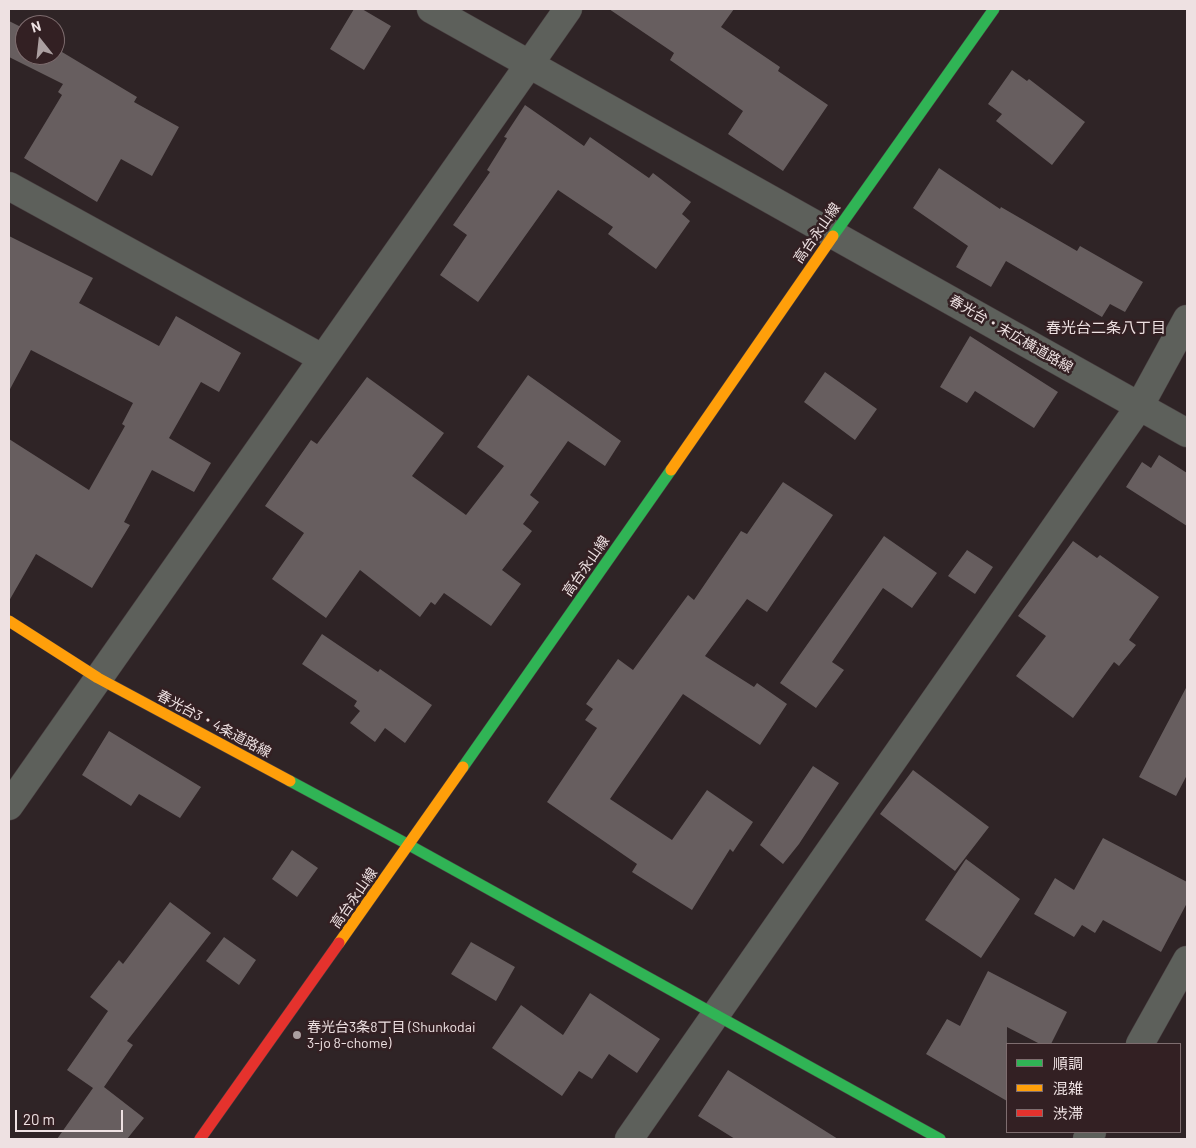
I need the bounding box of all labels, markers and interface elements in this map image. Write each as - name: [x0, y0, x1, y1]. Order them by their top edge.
- north arrow: [15, 15, 65, 65]
- text: N: [29, 17, 43, 36]
- street label: 高台永山線: [790, 200, 844, 266]
- street label: 春光台・末広横道路線: [946, 292, 1076, 376]
- district label: 春光台二条八丁目: [1046, 319, 1166, 337]
- street label: 高台永山線: [559, 533, 613, 599]
- street label: 春光台3・4条道路線: [154, 687, 274, 761]
- street label: 高台永山線: [327, 865, 381, 931]
- place label: 春光台3条8丁目 (Shunkodai 3-jo 8-chome): [307, 1019, 475, 1052]
- marker: 春光台3条8丁目 (Shunkodai 3-jo 8-chome): [291, 1029, 303, 1041]
- legend: [1006, 1043, 1181, 1133]
- text: 順調: [1053, 1054, 1083, 1072]
- text: 混雑: [1053, 1079, 1083, 1097]
- scale bar: [18, 1100, 125, 1132]
- text: 渋滞: [1053, 1104, 1083, 1122]
- text: 20 m: [23, 1110, 55, 1128]

